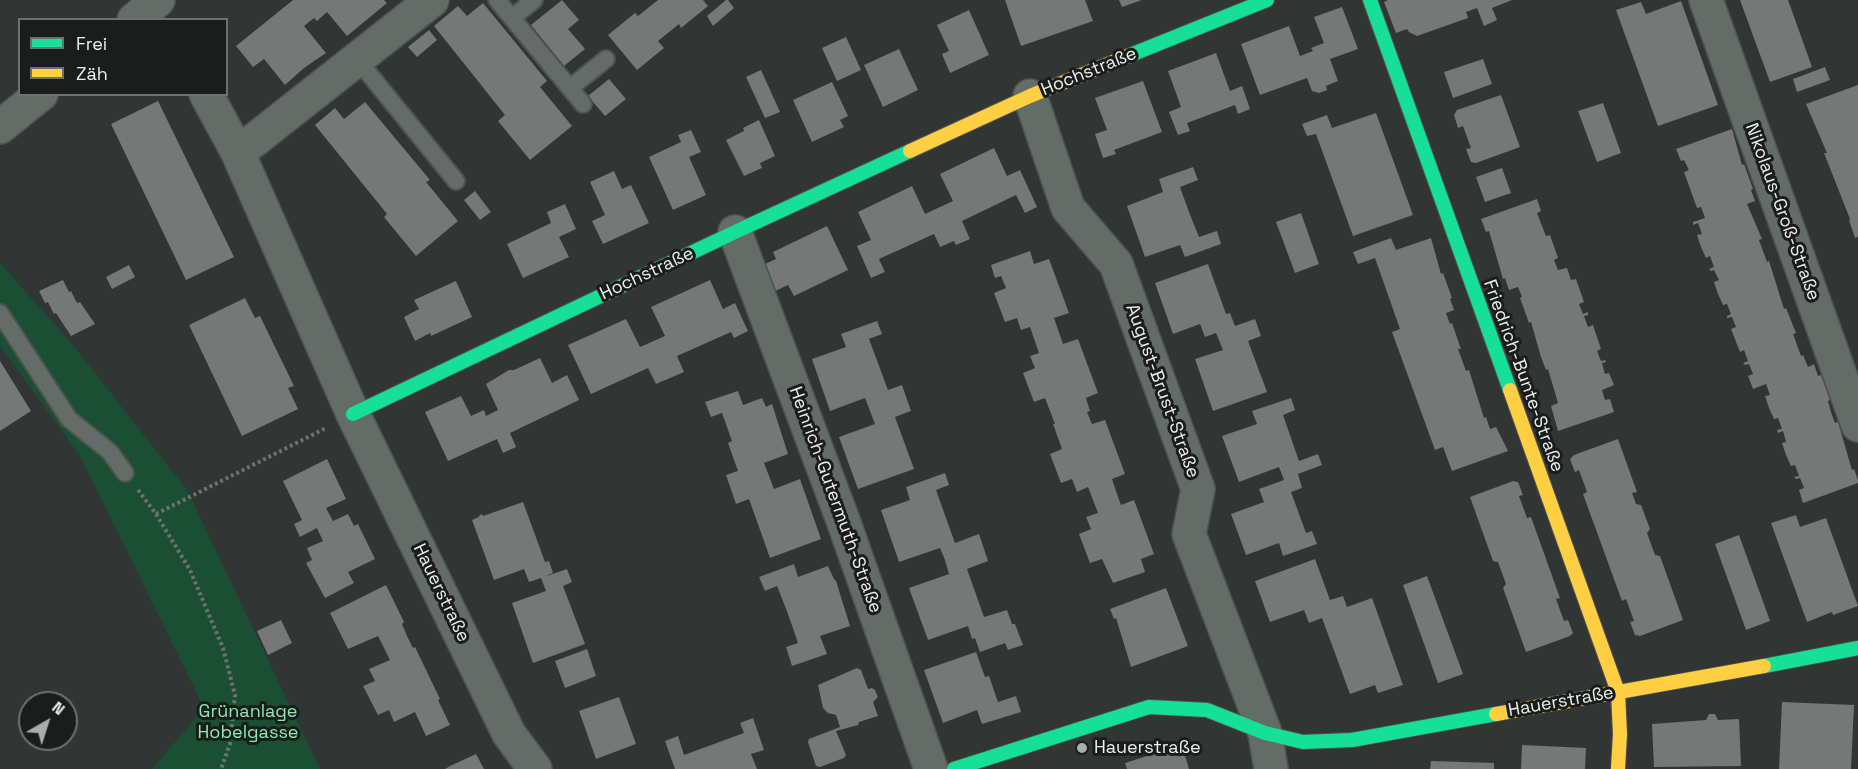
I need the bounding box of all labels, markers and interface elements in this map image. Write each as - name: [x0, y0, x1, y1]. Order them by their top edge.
- legend: [18, 18, 228, 96]
- text: Frei: [76, 32, 107, 55]
- street label: Hochstraße: [1038, 43, 1140, 101]
- text: Zäh: [76, 62, 108, 85]
- street label: Nikolaus-Groß-Straße: [1740, 120, 1824, 304]
- street label: Hochstraße: [597, 243, 697, 305]
- street label: Friedrich-Bunte-Straße: [1478, 277, 1568, 475]
- street label: August-Brust-Straße: [1120, 301, 1204, 481]
- street label: Heinrich-Gutermuth-Straße: [784, 384, 886, 616]
- street label: Hauerstraße: [408, 540, 474, 646]
- street label: Hauerstraße: [1507, 682, 1615, 722]
- north arrow: [18, 691, 78, 751]
- text: N: [48, 697, 69, 720]
- park label: Grünanlage Hobelgasse: [197, 701, 299, 744]
- place label: Hauerstraße: [1094, 737, 1201, 759]
- marker: Hauerstraße: [1075, 741, 1089, 755]

